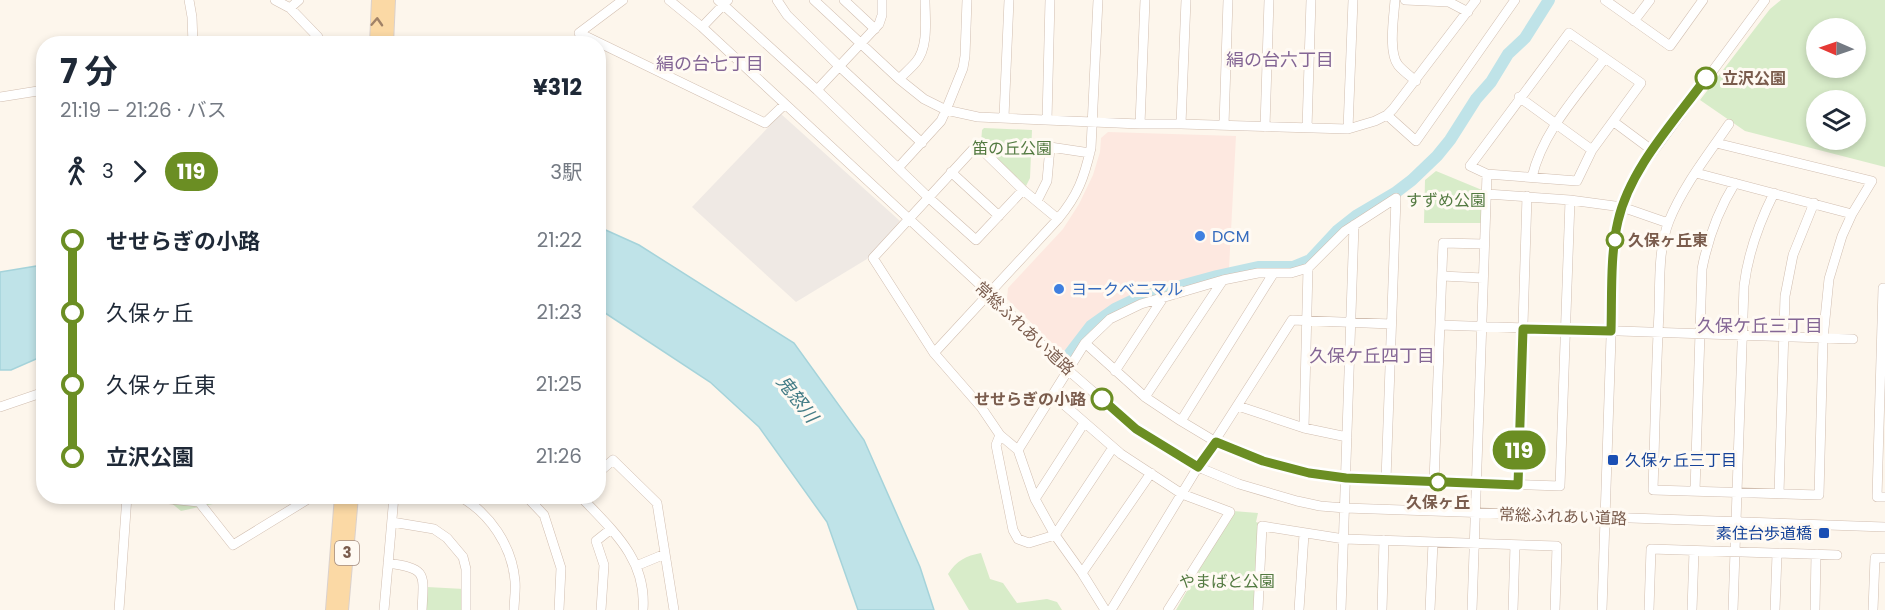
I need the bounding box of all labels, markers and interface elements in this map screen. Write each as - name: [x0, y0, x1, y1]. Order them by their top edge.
- one-way arrow: [370, 17, 383, 26]
- north arrow: [1806, 18, 1866, 78]
- map controls: [1806, 18, 1866, 150]
- district label: 絹の台六丁目: [1226, 47, 1334, 72]
- text: 7 分: [60, 48, 118, 95]
- district label: 絹の台七丁目: [656, 51, 764, 76]
- marker: 立沢公園: [1695, 67, 1717, 89]
- place label: 立沢公園: [1722, 67, 1786, 90]
- text: ¥312: [533, 72, 582, 103]
- button: layers: [1806, 90, 1866, 150]
- text: 21:19 – 21:26 · バス: [60, 96, 227, 124]
- park label: 笛の丘公園: [972, 137, 1052, 160]
- icon: walk: [60, 155, 93, 188]
- icon: forward: [123, 155, 156, 188]
- text: 3: [102, 157, 114, 185]
- text: 119: [177, 157, 206, 186]
- text: 3駅: [550, 158, 582, 186]
- park label: すずめ公園: [1406, 189, 1486, 212]
- place label: DCM: [1212, 225, 1249, 248]
- text: せせらぎの小路: [106, 226, 260, 257]
- text: 21:22: [537, 226, 582, 254]
- marker: DCM: [1193, 229, 1207, 243]
- place label: 久保ヶ丘東: [1628, 229, 1708, 252]
- marker: 久保ヶ丘東: [1606, 231, 1624, 249]
- street label: 常総ふれあい道路: [970, 276, 1079, 380]
- place label: ヨークベニマル: [1071, 278, 1183, 301]
- marker: ヨークベニマル: [1052, 282, 1066, 296]
- text: 久保ヶ丘: [106, 298, 194, 329]
- text: 21:23: [537, 298, 582, 326]
- district label: 久保ケ丘三丁目: [1697, 313, 1823, 338]
- district label: 久保ケ丘四丁目: [1309, 343, 1435, 368]
- text: 久保ヶ丘東: [106, 370, 216, 401]
- text: 21:25: [536, 370, 582, 398]
- water label: 鬼怒川: [771, 370, 825, 429]
- place label: せせらぎの小路: [974, 388, 1086, 411]
- marker: せせらぎの小路: [1091, 388, 1113, 410]
- line badge: 119: [1484, 430, 1553, 470]
- text: 119: [1505, 436, 1533, 465]
- text: 立沢公園: [106, 442, 194, 473]
- text: 21:26: [536, 442, 582, 470]
- place label: 久保ヶ丘三丁目: [1625, 449, 1737, 472]
- marker: 久保ヶ丘三丁目: [1606, 453, 1620, 467]
- marker: 久保ヶ丘: [1429, 473, 1447, 491]
- place label: 久保ヶ丘: [1406, 491, 1470, 514]
- street label: 常総ふれあい道路: [1499, 503, 1627, 530]
- place label: 素住台歩道橋: [1716, 522, 1812, 545]
- marker: 素住台歩道橋: [1817, 526, 1831, 540]
- road number: 3: [335, 541, 359, 565]
- park label: やまばと公園: [1179, 570, 1275, 593]

